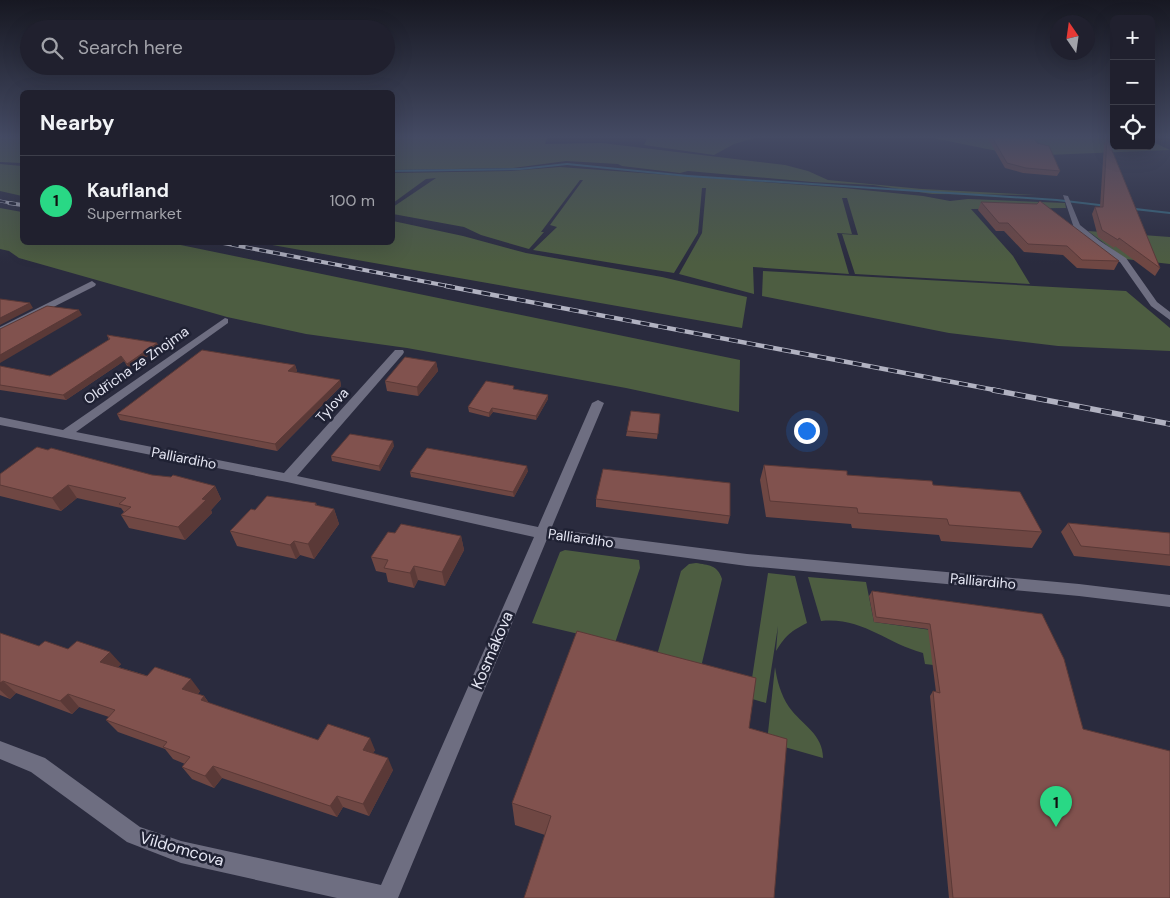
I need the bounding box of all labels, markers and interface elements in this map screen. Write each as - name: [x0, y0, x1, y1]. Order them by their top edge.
- north arrow: [1050, 15, 1095, 60]
- map controls: [1110, 15, 1155, 150]
- button: +: [1110, 15, 1155, 60]
- search box: [20, 20, 395, 75]
- icon: search: [38, 34, 66, 62]
- text: Search here: [78, 35, 183, 60]
- button: −: [1110, 60, 1155, 105]
- button: locate: [1110, 105, 1155, 150]
- text: Nearby: [40, 109, 114, 137]
- text: Kaufland: [87, 178, 169, 203]
- text: 1: [53, 190, 59, 211]
- text: 100 m: [330, 190, 375, 211]
- text: Supermarket: [87, 203, 182, 224]
- street label: Oldřicha ze Znojma: [80, 322, 192, 408]
- street label: Tylova: [312, 384, 352, 426]
- your location: [794, 418, 820, 444]
- street label: Palliardiho: [150, 443, 218, 473]
- street label: Palliardiho: [547, 524, 615, 552]
- street label: Palliardiho: [949, 569, 1017, 593]
- street label: Kosmákova: [466, 608, 518, 692]
- pin: 1: [1040, 786, 1072, 827]
- street label: Vildomcova: [137, 827, 227, 871]

